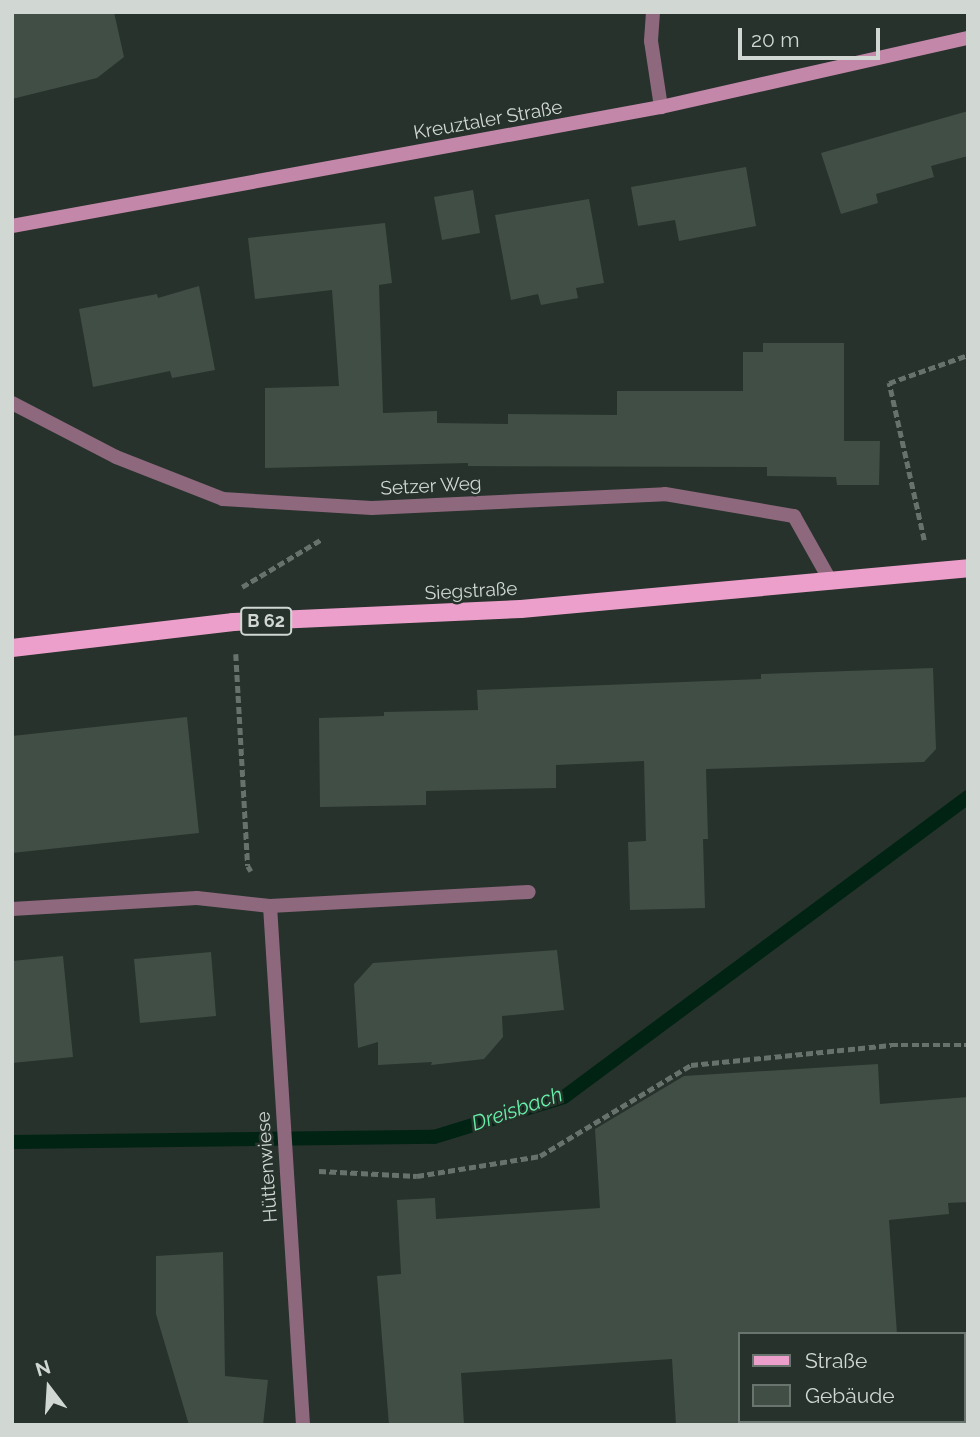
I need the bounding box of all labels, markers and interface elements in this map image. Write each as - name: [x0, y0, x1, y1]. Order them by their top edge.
- scale bar: [742, 14, 884, 58]
- text: 20 m: [751, 27, 799, 52]
- street label: Kreuztaler Straße: [412, 96, 564, 144]
- street label: Setzer Weg: [379, 472, 483, 500]
- street label: Siegstraße: [424, 577, 518, 605]
- road number: B 62: [240, 606, 292, 636]
- water label: Dreisbach: [468, 1082, 566, 1136]
- street label: Hüttenwiese: [252, 1111, 282, 1223]
- legend: [738, 1332, 966, 1423]
- text: Straße: [805, 1348, 867, 1373]
- north arrow: [14, 1353, 84, 1423]
- text: N: [33, 1355, 53, 1381]
- text: Gebäude: [805, 1383, 895, 1408]

